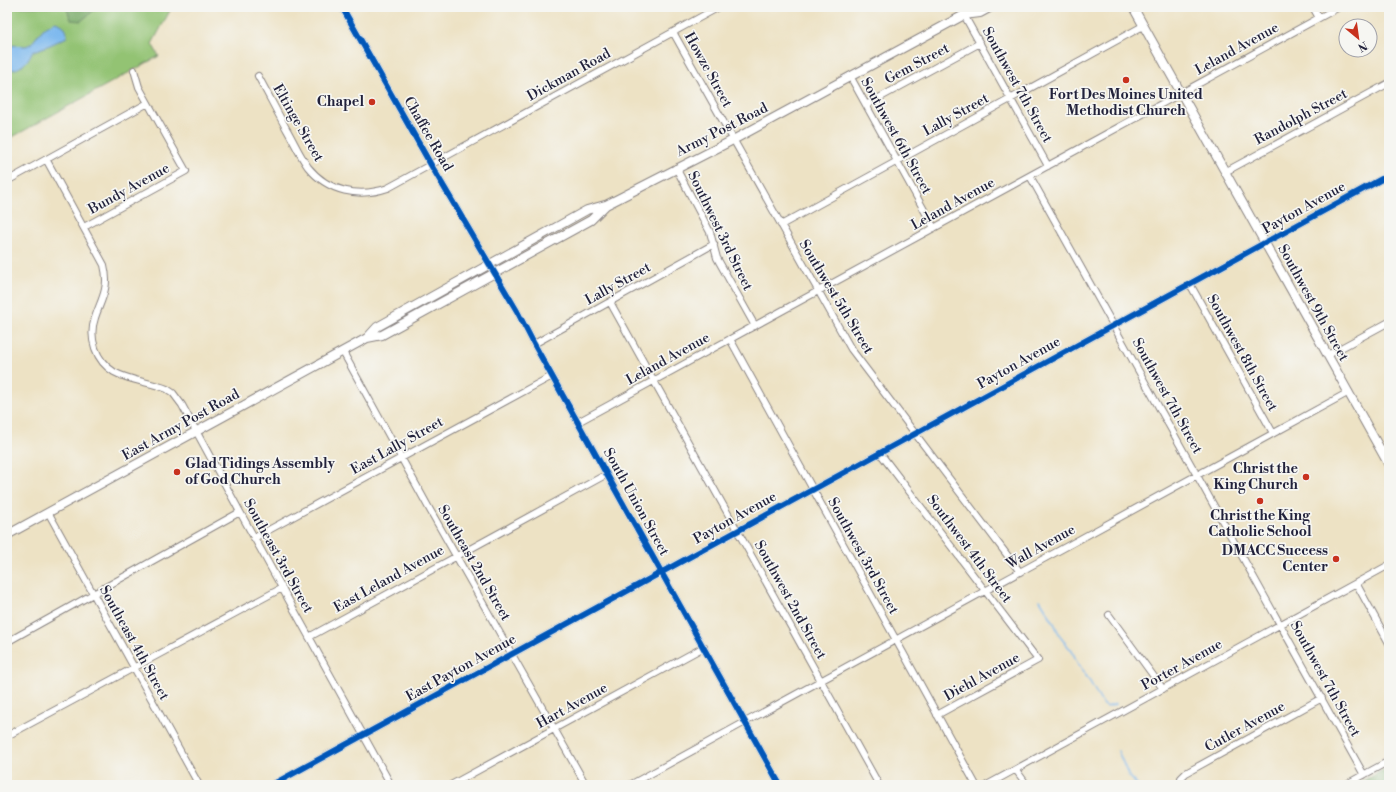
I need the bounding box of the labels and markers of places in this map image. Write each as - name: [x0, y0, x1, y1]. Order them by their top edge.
- marker: Fort Des Moines United Methodist Church: [1121, 75, 1131, 85]
- place label: Fort Des Moines United Methodist Church: [1049, 86, 1203, 120]
- place label: Chapel: [317, 93, 364, 111]
- marker: Chapel: [367, 97, 377, 107]
- place label: Glad Tidings Assembly of God Church: [185, 455, 336, 489]
- place label: Christ the King Church: [1213, 460, 1298, 494]
- marker: Glad Tidings Assembly of God Church: [172, 467, 182, 477]
- marker: Christ the King Church: [1301, 472, 1311, 482]
- marker: Christ the King Catholic School: [1255, 496, 1265, 506]
- place label: Christ the King Catholic School: [1208, 507, 1312, 541]
- place label: DMACC Success Center: [1222, 542, 1328, 576]
- marker: DMACC Success Center: [1331, 554, 1341, 564]

